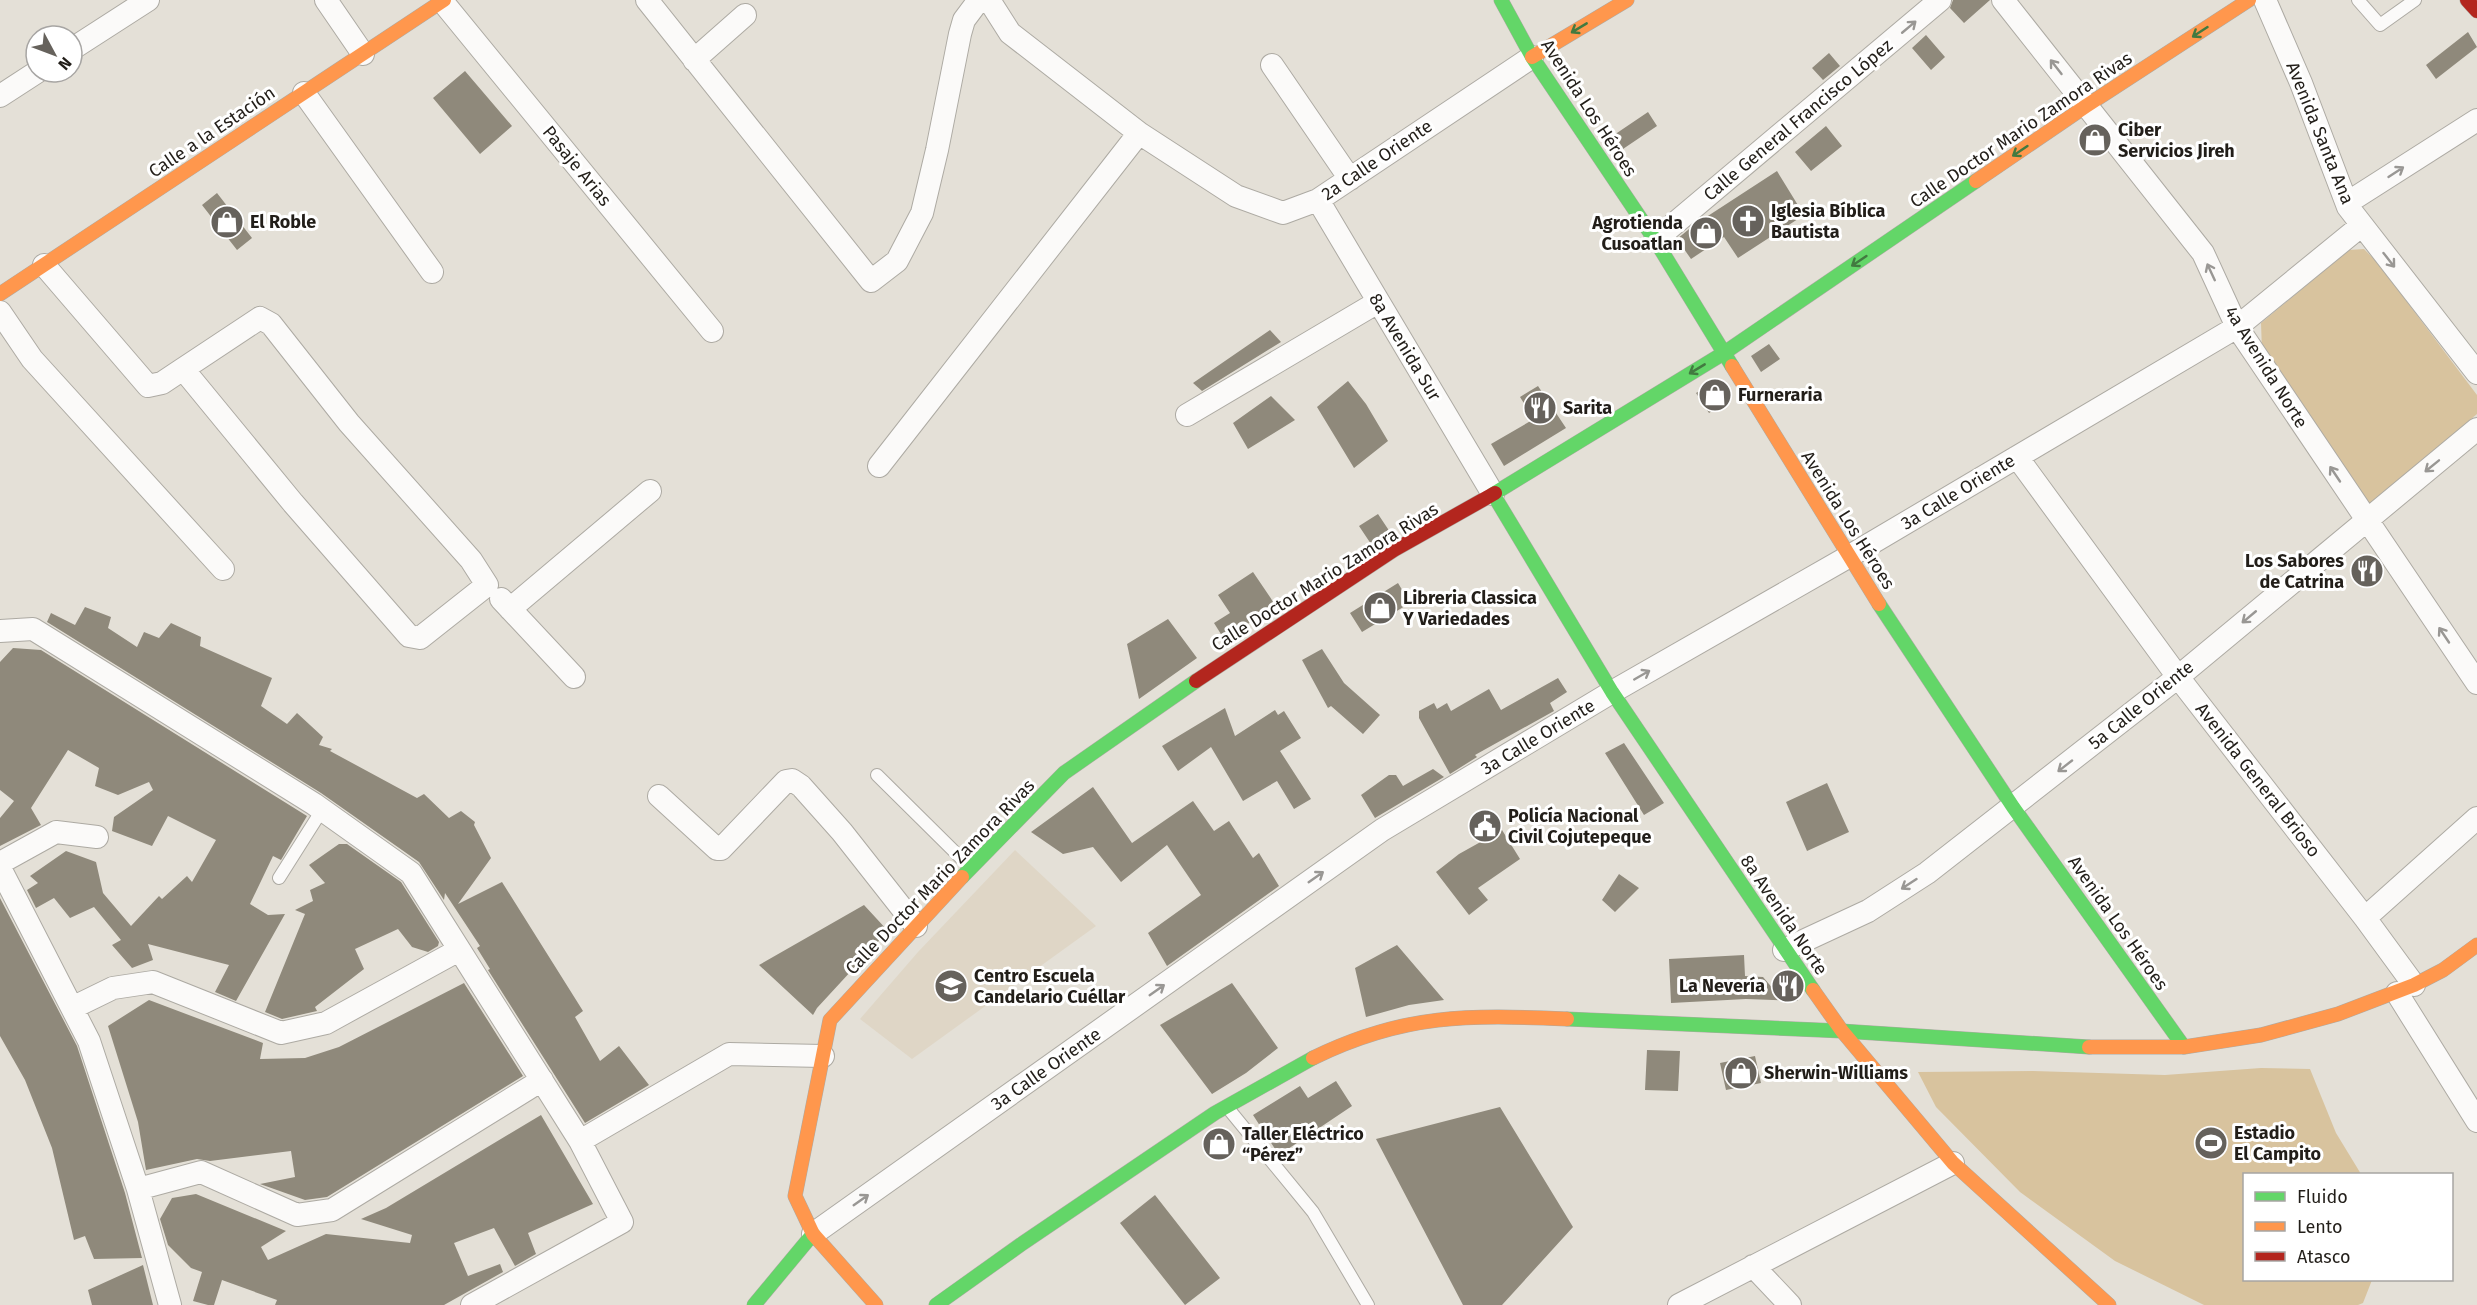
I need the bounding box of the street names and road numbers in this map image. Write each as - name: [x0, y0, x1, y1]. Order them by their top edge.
- street label: Calle General Francisco López: [1699, 34, 1897, 205]
- street label: Avenida Los Héroes: [1536, 35, 1642, 181]
- street label: Calle Doctor Mario Zamora Rivas: [1906, 47, 2136, 213]
- street label: Avenida Santa Ana: [2281, 59, 2359, 207]
- street label: Calle a la Estación: [145, 82, 279, 182]
- street label: 2a Calle Oriente: [1317, 115, 1437, 205]
- street label: Pasaje Arias: [538, 121, 616, 211]
- street label: 8a Avenida Sur: [1364, 289, 1446, 405]
- street label: 4a Avenida Norte: [2220, 302, 2312, 432]
- street label: Avenida Los Héroes: [1796, 447, 1900, 593]
- street label: 3a Calle Oriente: [1897, 449, 2019, 535]
- street label: Calle Doctor Mario Zamora Rivas: [1208, 498, 1442, 656]
- street label: 5a Calle Oriente: [2084, 656, 2198, 754]
- street label: 3a Calle Oriente: [1477, 694, 1599, 780]
- street label: Avenida General Brioso: [2191, 698, 2325, 862]
- street label: Calle Doctor Mario Zamora Rivas: [841, 775, 1039, 979]
- street label: 8a Avenida Norte: [1736, 851, 1832, 979]
- street label: Avenida Los Héroes: [2063, 851, 2173, 995]
- street label: 3a Calle Oriente: [987, 1023, 1105, 1115]

